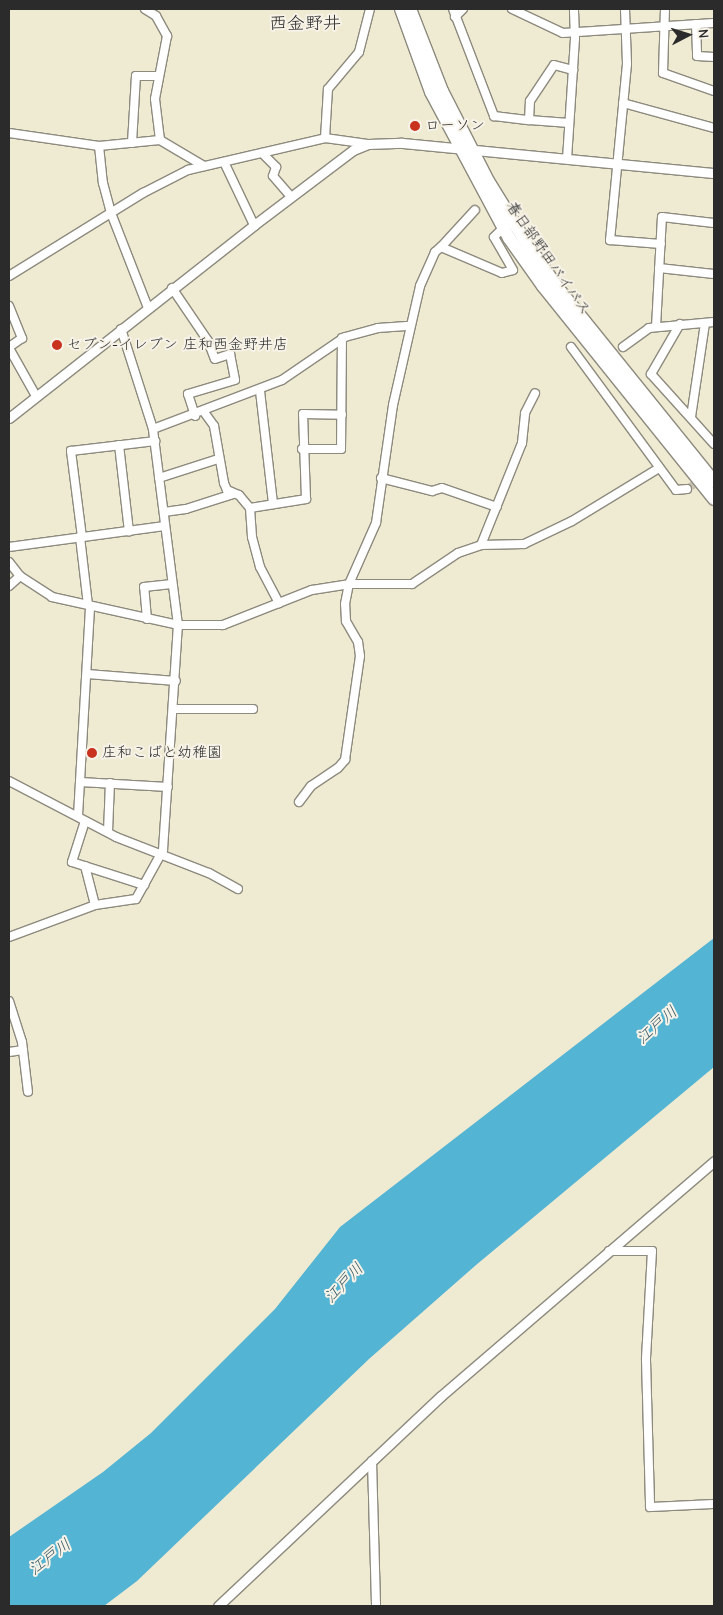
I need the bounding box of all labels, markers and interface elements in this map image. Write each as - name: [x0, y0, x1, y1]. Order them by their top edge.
- north arrow: [663, 10, 713, 60]
- district label: 西金野井: [269, 13, 341, 35]
- text: N: [695, 28, 712, 39]
- place label: ローソン: [425, 117, 485, 135]
- marker: ローソン: [409, 120, 421, 132]
- street label: 春日部野田バイパス: [502, 198, 594, 318]
- place label: セブン-イレブン 庄和西金野井店: [67, 336, 288, 354]
- marker: セブン-イレブン 庄和西金野井店: [51, 339, 63, 351]
- place label: 庄和こばと幼稚園: [102, 744, 222, 762]
- marker: 庄和こばと幼稚園: [86, 747, 98, 759]
- water label: 江戸川: [633, 1002, 681, 1048]
- water label: 江戸川: [320, 1259, 368, 1307]
- water label: 江戸川: [25, 1535, 75, 1579]

